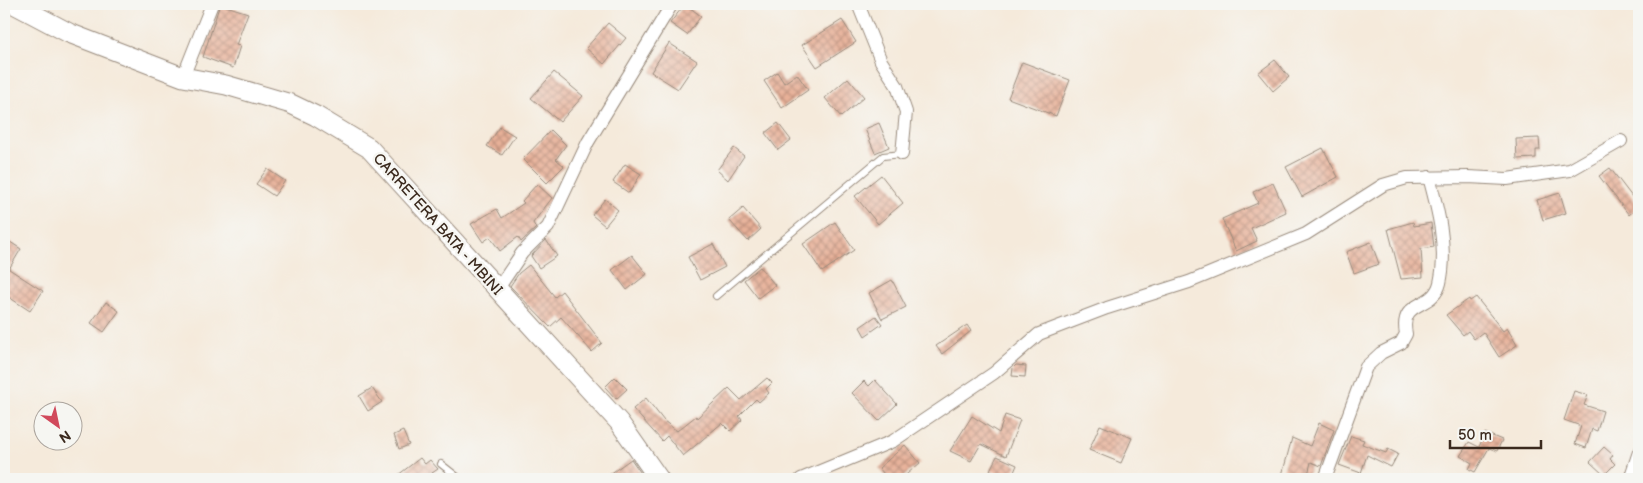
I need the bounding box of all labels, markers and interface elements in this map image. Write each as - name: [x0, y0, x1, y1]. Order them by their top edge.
- street label: CARRETERA BATA - MBINI: [369, 149, 507, 300]
- north arrow: [32, 400, 82, 450]
- scale bar: [1450, 418, 1542, 450]
- text: N: [56, 426, 74, 446]
- text: 50 m: [1458, 426, 1492, 445]

